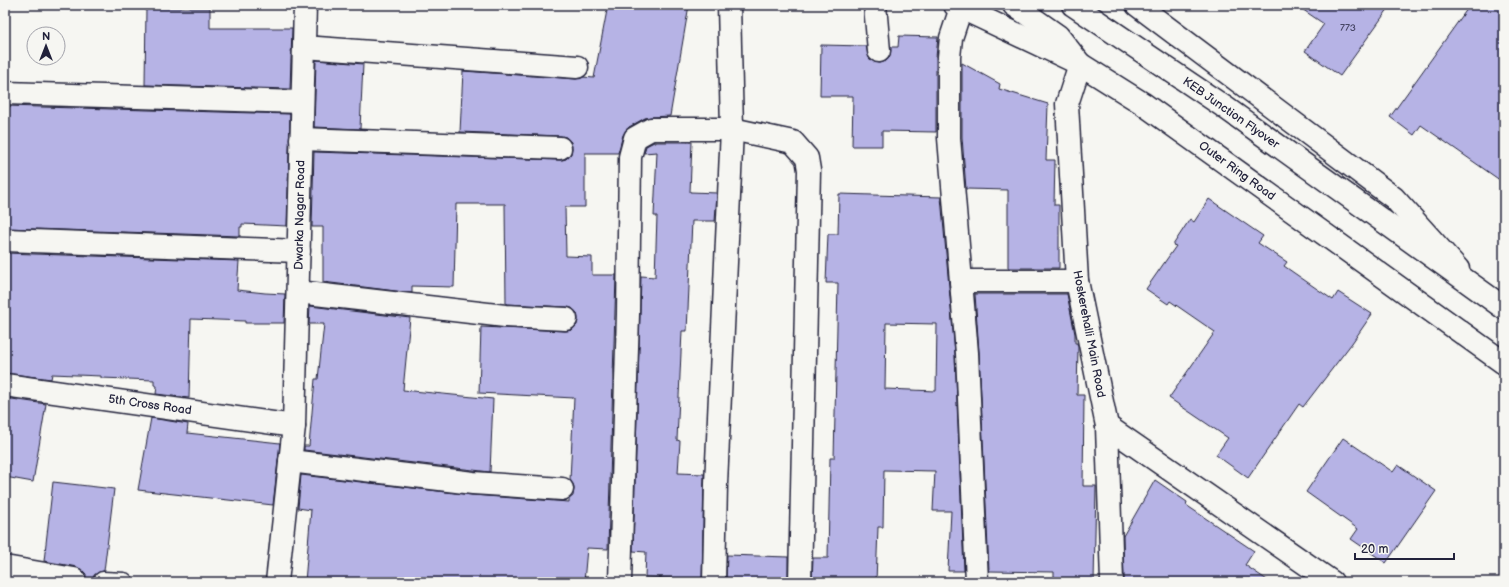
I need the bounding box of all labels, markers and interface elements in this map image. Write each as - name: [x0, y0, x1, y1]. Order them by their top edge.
- house number: 773: [1340, 22, 1356, 34]
- north arrow: [26, 26, 66, 66]
- text: N: [42, 30, 50, 43]
- street label: KEB Junction Flyover: [1180, 74, 1283, 152]
- street label: Outer Ring Road: [1196, 138, 1278, 204]
- street label: Dwarka Nagar Road: [292, 160, 308, 270]
- street label: Hoskerehalli Main Road: [1069, 269, 1109, 399]
- street label: 5th Cross Road: [107, 392, 193, 418]
- scale bar: [1355, 535, 1454, 561]
- text: 20 m: [1361, 542, 1388, 557]

